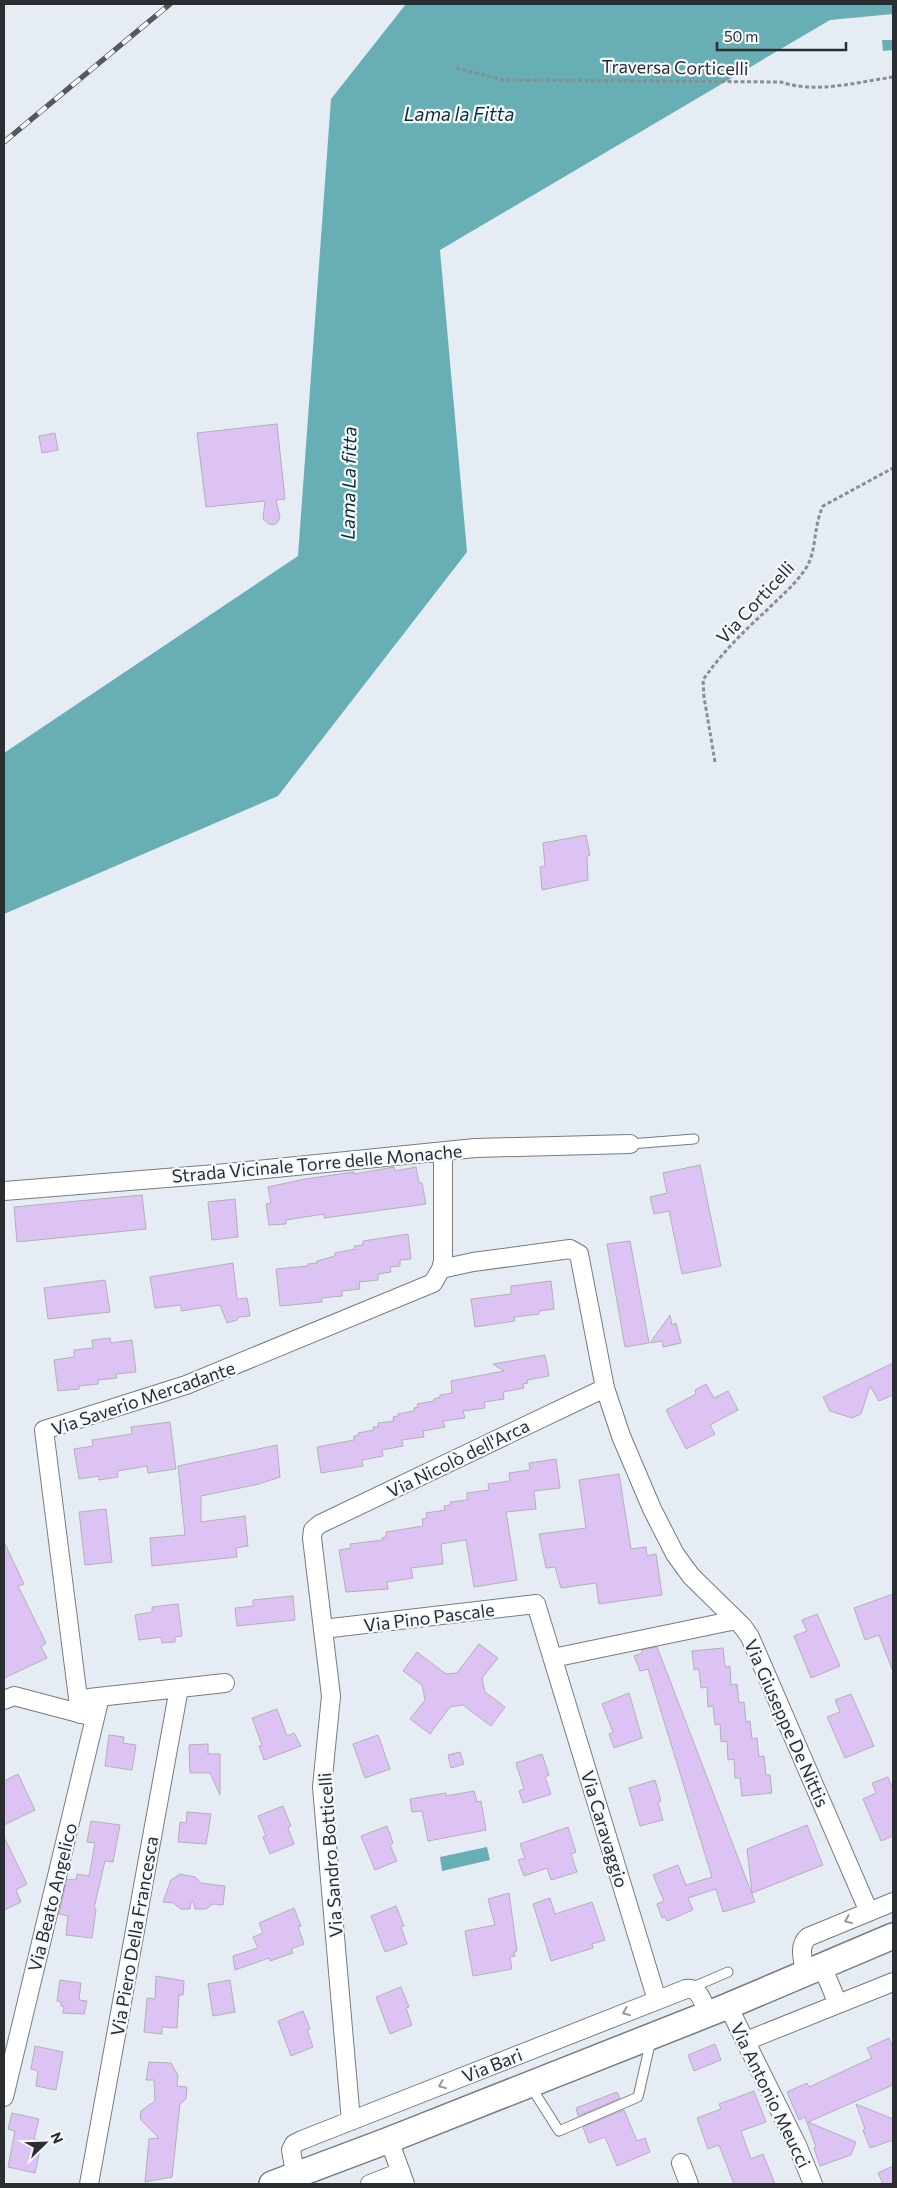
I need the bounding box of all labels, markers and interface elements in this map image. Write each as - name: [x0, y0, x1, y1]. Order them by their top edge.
- scale bar: [717, 20, 846, 52]
- text: 50 m: [724, 27, 758, 45]
- street label: Traversa Corticelli: [601, 55, 749, 79]
- water label: Lama la Fitta: [404, 102, 514, 125]
- water label: Lama La fitta: [336, 426, 360, 540]
- street label: Via Corticelli: [711, 556, 799, 648]
- street label: Strada Vicinale Torre delle Monache: [171, 1139, 463, 1187]
- street label: Via Saverio Mercadante: [48, 1356, 238, 1440]
- street label: Via Nicolò dell'Arca: [383, 1414, 533, 1502]
- street label: Via Pino Pascale: [362, 1598, 496, 1636]
- street label: Via Giuseppe De Nittis: [740, 1636, 834, 1810]
- street label: Via Caravaggio: [577, 1768, 633, 1890]
- street label: Via Sandro Botticelli: [313, 1772, 347, 1938]
- street label: Via Beato Angelico: [23, 1820, 81, 1974]
- street label: Via Piero Della Francesca: [106, 1834, 162, 2038]
- one-way arrow: [844, 1914, 853, 1925]
- one-way arrow: [622, 2006, 631, 2016]
- street label: Via Antonio Meucci: [726, 2019, 816, 2171]
- street label: Via Bari: [459, 2043, 525, 2087]
- one-way arrow: [438, 2079, 447, 2089]
- north arrow: [20, 2118, 70, 2168]
- text: N: [48, 2130, 67, 2146]

